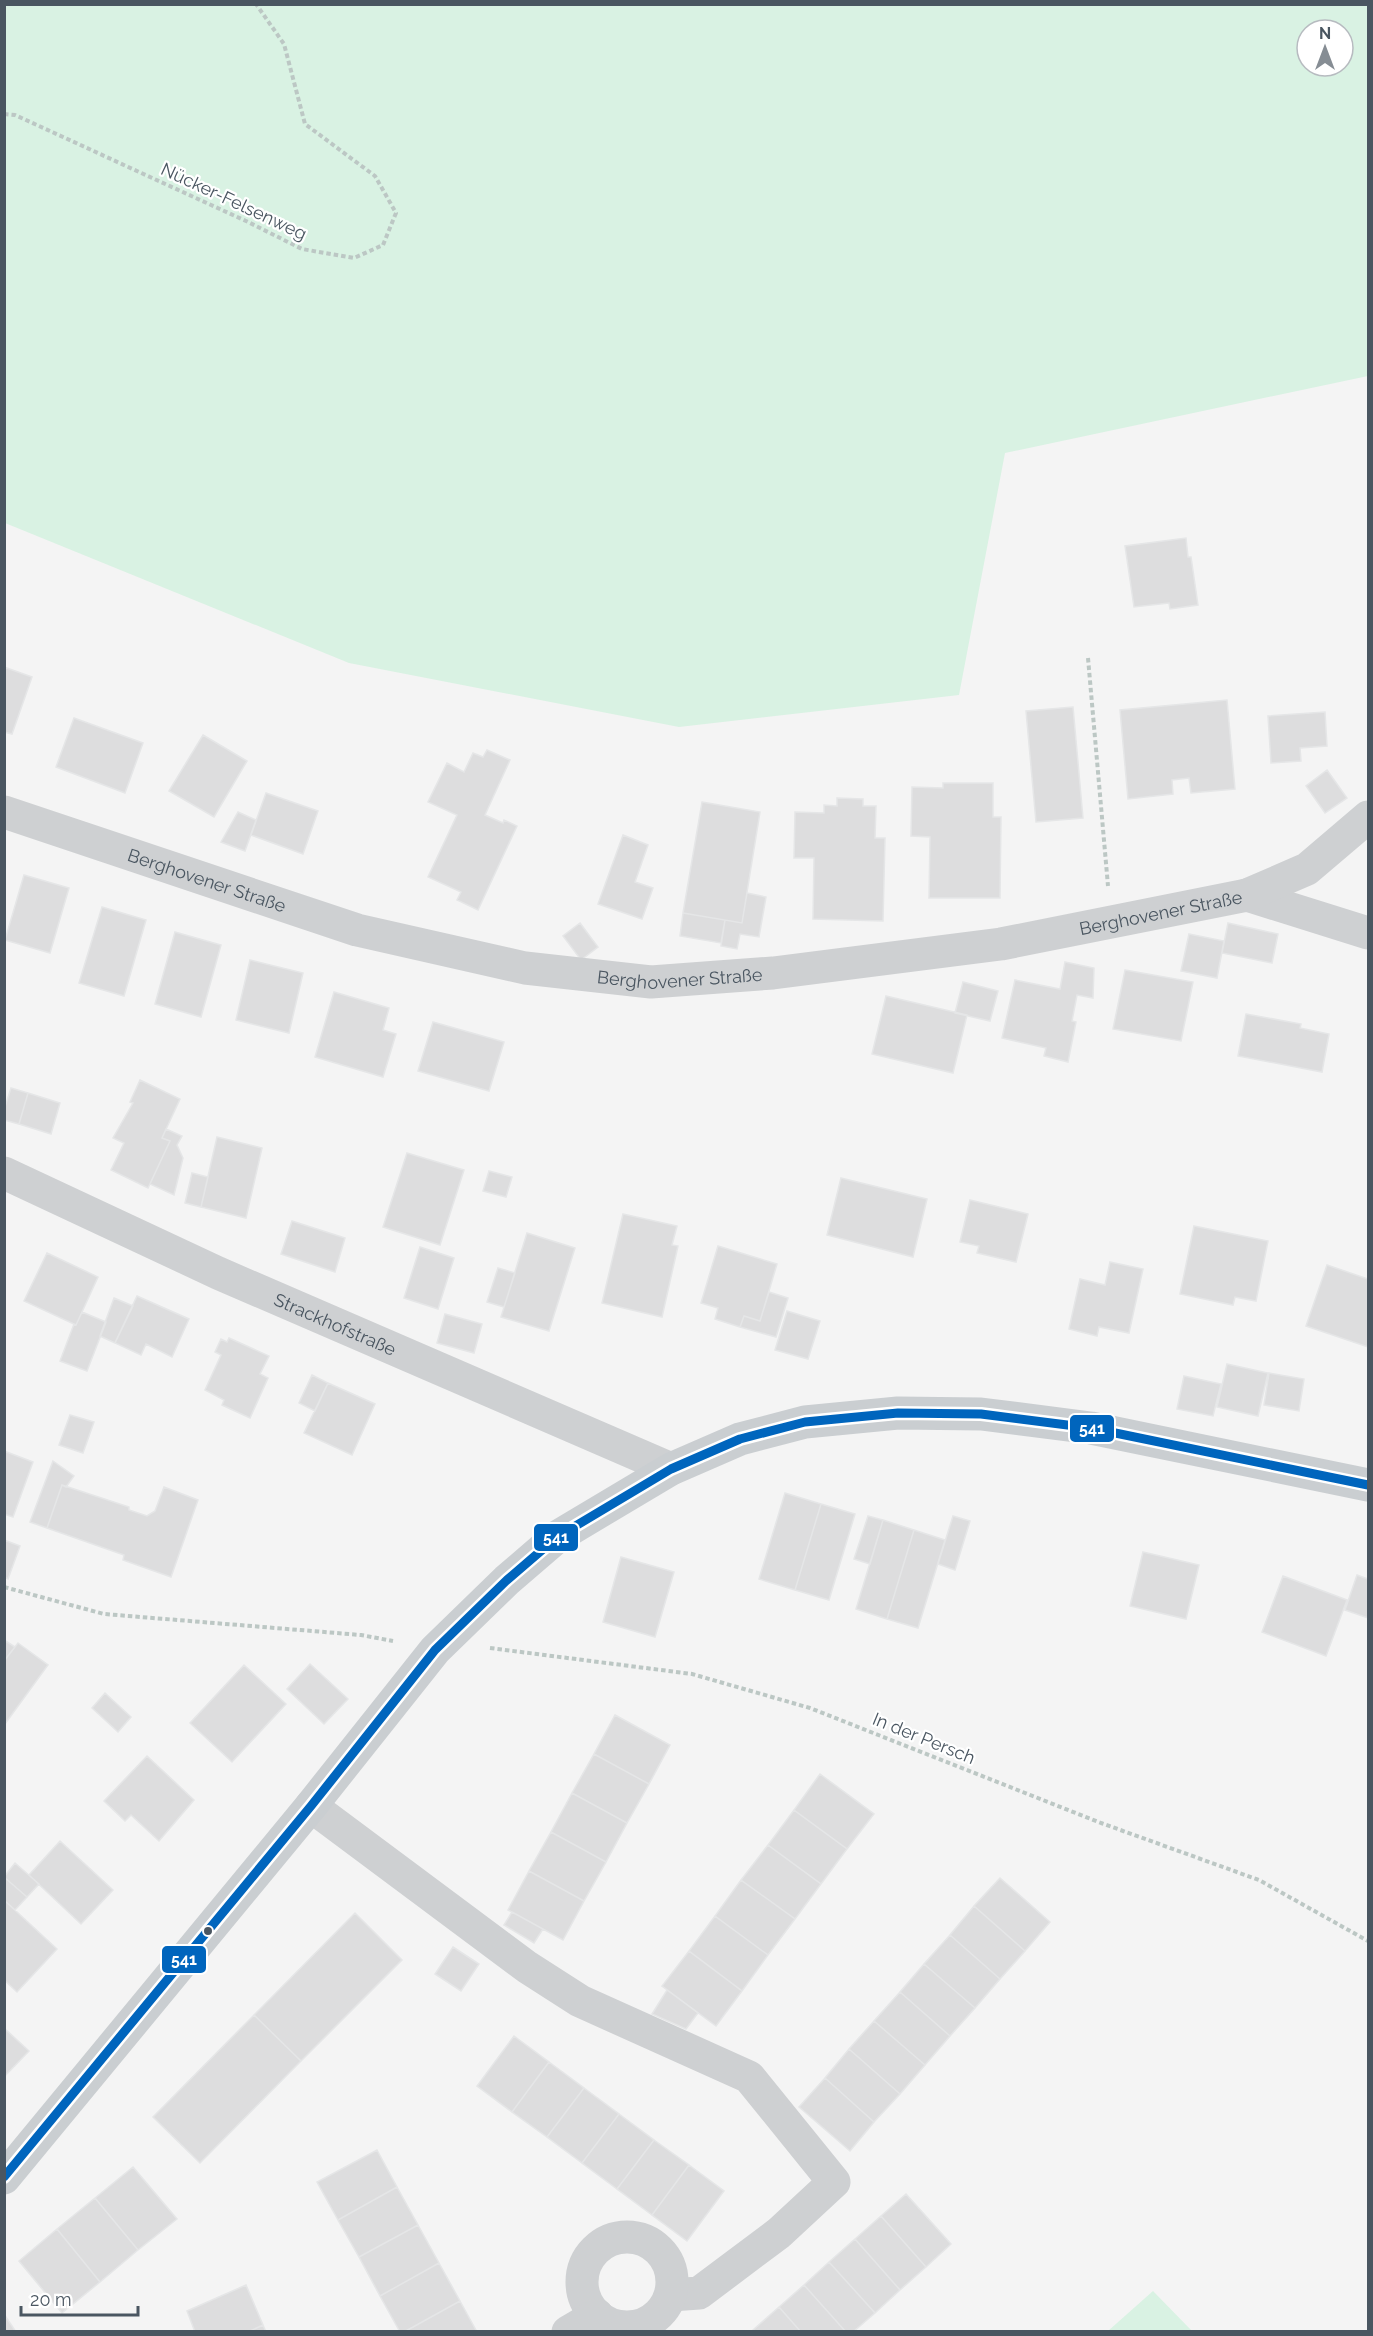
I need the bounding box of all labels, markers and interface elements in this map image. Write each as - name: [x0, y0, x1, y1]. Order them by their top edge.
- north arrow: [1295, 18, 1355, 78]
- text: N: [1319, 24, 1331, 43]
- street label: Nücker-Felsenweg: [158, 158, 310, 244]
- street label: Berghovener Straße: [125, 844, 289, 916]
- street label: Berghovener Straße: [1077, 886, 1244, 939]
- street label: Berghovener Straße: [596, 963, 763, 993]
- street label: Strackhofstraße: [271, 1288, 400, 1359]
- line badge: 541: [1069, 1414, 1115, 1443]
- text: 541: [1079, 1419, 1105, 1438]
- line badge: 541: [533, 1523, 579, 1552]
- text: 541: [543, 1528, 569, 1547]
- street label: In der Persch: [870, 1708, 978, 1768]
- unlabelled marker: [202, 1925, 214, 1937]
- line badge: 541: [161, 1945, 207, 1974]
- text: 541: [171, 1950, 197, 1969]
- scale bar: [21, 2279, 138, 2317]
- text: 20 m: [30, 2289, 72, 2310]

